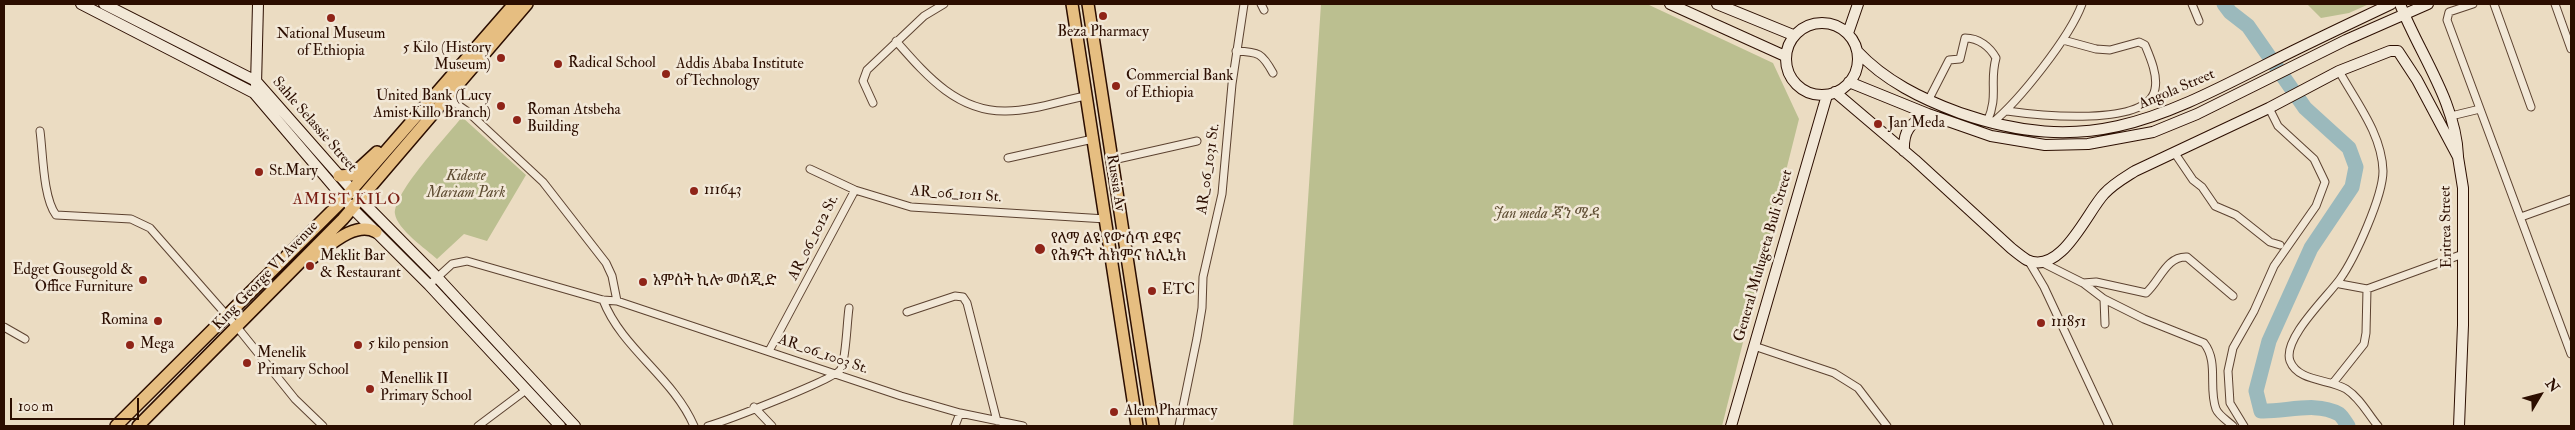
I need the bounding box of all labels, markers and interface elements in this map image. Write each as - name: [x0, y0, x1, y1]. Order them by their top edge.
- marker: Beza Pharmacy: [1097, 10, 1109, 22]
- marker: National Museum of Ethiopia: [325, 12, 337, 24]
- place label: Beza Pharmacy: [1057, 24, 1149, 42]
- place label: National Museum of Ethiopia: [277, 26, 385, 61]
- place label: 5 Kilo (History Museum): [403, 40, 491, 75]
- marker: 5 Kilo (History Museum): [495, 52, 507, 64]
- place label: Radical School: [568, 55, 656, 73]
- place label: Addis Ababa Institute ofTechnology: [676, 56, 804, 91]
- marker: Radical School: [552, 58, 564, 70]
- street label: Angola Street: [2136, 66, 2218, 114]
- marker: Addis Ababa Institute ofTechnology: [660, 68, 672, 80]
- place label: Commercial Bank of Ethiopia: [1126, 68, 1233, 103]
- street label: Sahle Selassie Street: [268, 74, 360, 176]
- marker: Commercial Bank of Ethiopia: [1110, 80, 1122, 92]
- place label: United Bank (Lucy Amist Killo Branch): [373, 88, 491, 123]
- marker: United Bank (Lucy Amist Killo Branch): [495, 100, 507, 112]
- place label: Roman Atsbeha Building: [527, 102, 621, 137]
- marker: Roman Atsbeha Building: [511, 114, 523, 126]
- place label: Jan Meda: [1888, 115, 1945, 133]
- marker: Jan Meda: [1872, 118, 1884, 130]
- street label: AR_06_1031 St.: [1194, 122, 1224, 216]
- street label: Russia Av: [1102, 153, 1128, 213]
- place label: St.Mary: [269, 163, 318, 181]
- marker: St.Mary: [253, 166, 265, 178]
- park label: Kideste Mariam Park: [427, 168, 505, 203]
- street label: General Mulugeta Buli Street: [1731, 168, 1797, 344]
- place label: 111643: [704, 182, 741, 200]
- street label: AR_06_1011 St.: [910, 183, 1002, 207]
- marker: 111643: [688, 185, 700, 197]
- street label: Eritrea Street: [2437, 186, 2457, 268]
- district label: AMIST KILO: [291, 191, 403, 211]
- street label: AR_06_1012 St.: [785, 192, 843, 284]
- park label: Jan meda ጃን ሜዳ: [1493, 206, 1599, 224]
- street label: King George VI Avenue: [209, 218, 323, 334]
- place label: የለማ ልዩ የውስጥ ደዌና የሕፃናት ሕክምና ክሊኒክ: [1051, 231, 1187, 266]
- marker: የለማ ልዩ የውስጥ ደዌና የሕፃናት ሕክምና ክሊኒክ: [1033, 242, 1047, 256]
- place label: Meklit Bar & Restaurant: [320, 248, 401, 283]
- marker: Meklit Bar & Restaurant: [304, 260, 316, 272]
- place label: Edget Gousegold & Office Furniture: [13, 262, 133, 297]
- place label: አምስት ኪሎ መስጂድ: [653, 273, 777, 291]
- marker: Edget Gousegold & Office Furniture: [137, 274, 149, 286]
- marker: አምስት ኪሎ መስጂድ: [637, 276, 649, 288]
- place label: ETC: [1162, 282, 1195, 300]
- marker: ETC: [1146, 285, 1158, 297]
- place label: Romina: [101, 312, 148, 330]
- place label: 111851: [2051, 314, 2086, 332]
- marker: Romina: [152, 315, 164, 327]
- marker: 111851: [2035, 317, 2047, 329]
- street label: AR_06_1003 St.: [776, 331, 870, 379]
- place label: Mega: [140, 336, 174, 354]
- place label: 5 kilo pension: [368, 336, 449, 354]
- marker: Mega: [124, 339, 136, 351]
- marker: 5 kilo pension: [352, 339, 364, 351]
- place label: Menelik Primary School: [257, 345, 349, 380]
- marker: Menelik Primary School: [241, 357, 253, 369]
- north arrow: [2515, 370, 2565, 420]
- place label: Menellik II Primary School: [380, 371, 472, 406]
- text: N: [2542, 376, 2563, 396]
- marker: Menellik II Primary School: [364, 383, 376, 395]
- scale bar: [12, 388, 141, 420]
- text: 100 m: [18, 397, 53, 416]
- place label: Alem Pharmacy: [1124, 403, 1217, 421]
- marker: Alem Pharmacy: [1108, 406, 1120, 418]

